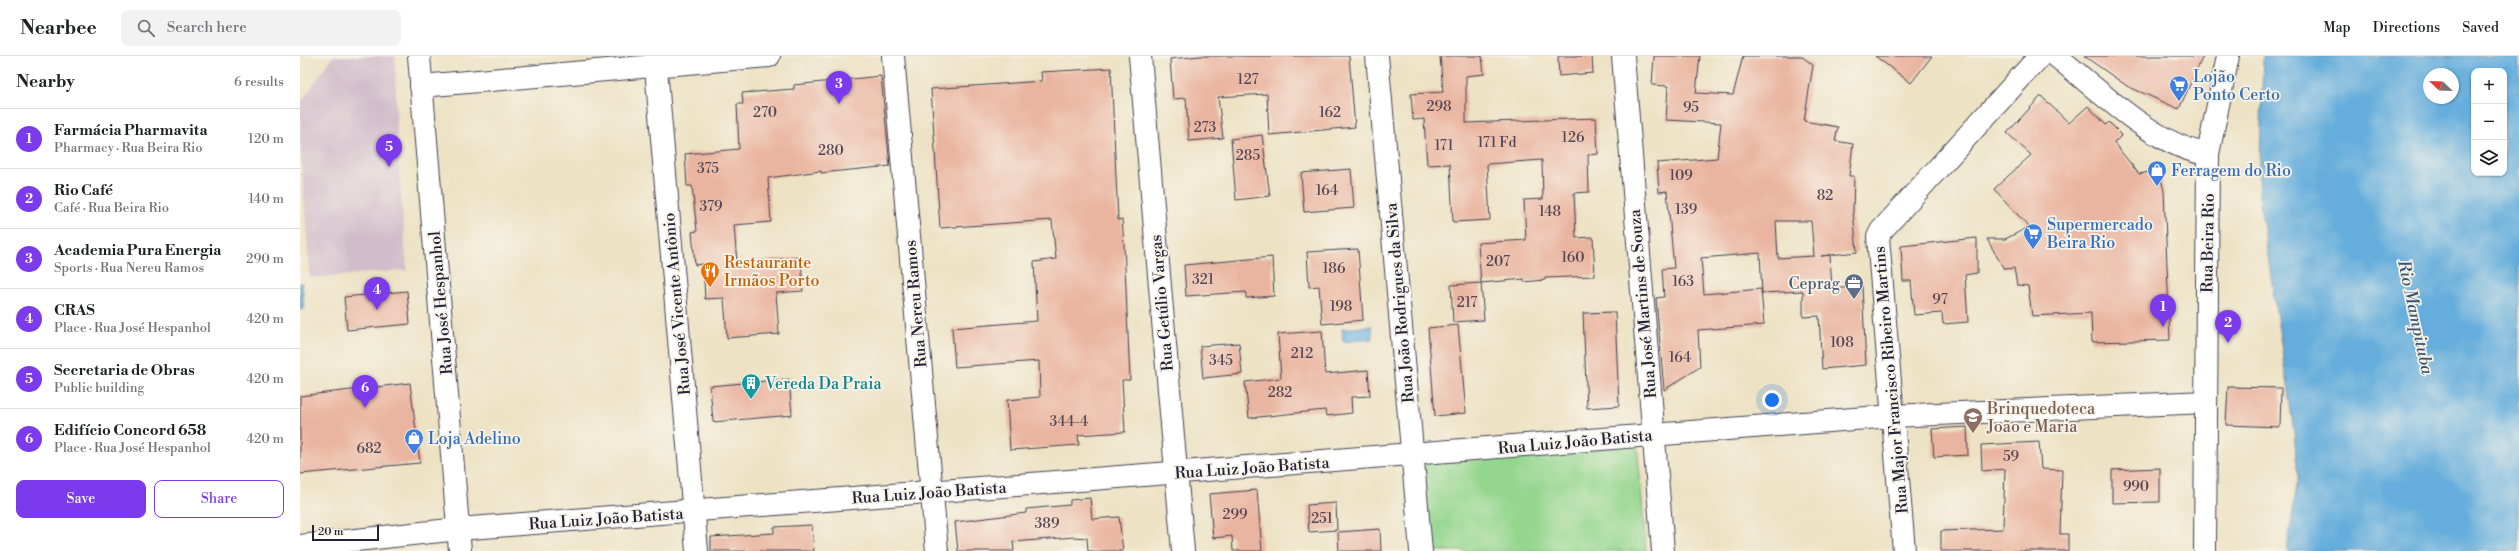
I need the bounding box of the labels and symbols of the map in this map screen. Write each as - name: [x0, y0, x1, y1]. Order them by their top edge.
- place label: Lojão Ponto Certo: [2193, 67, 2280, 105]
- north arrow: [2423, 68, 2459, 104]
- pin: 3: [826, 71, 852, 104]
- house number: 127: [1237, 71, 1259, 89]
- supermarket icon: Lojão Ponto Certo: [2168, 74, 2190, 102]
- house number: 298: [1426, 98, 1452, 116]
- house number: 95: [1683, 99, 1699, 117]
- house number: 270: [753, 104, 777, 122]
- house number: 162: [1319, 104, 1341, 122]
- house number: 273: [1194, 119, 1217, 137]
- house number: 126: [1562, 129, 1585, 147]
- pin: 5: [376, 134, 402, 167]
- house number: 171 Fd: [1478, 134, 1517, 152]
- house number: 171: [1435, 137, 1453, 155]
- house number: 280: [818, 142, 844, 160]
- house number: 285: [1236, 147, 1260, 165]
- shop icon: Ferragem do Rio: [2146, 159, 2168, 187]
- house number: 375: [697, 160, 719, 178]
- place label: Ferragem do Rio: [2171, 161, 2291, 181]
- house number: 109: [1669, 167, 1693, 185]
- house number: 164: [1316, 182, 1338, 200]
- house number: 82: [1817, 187, 1833, 205]
- street label: Rua Beira Rio: [2197, 193, 2219, 293]
- house number: 379: [700, 198, 722, 216]
- street label: Rua João Rodrigues da Silva: [1381, 201, 1419, 404]
- house number: 139: [1675, 201, 1697, 219]
- house number: 148: [1539, 203, 1561, 221]
- street label: Rua José Martins de Souza: [1625, 208, 1661, 399]
- street label: Rua José Vicente Antônio: [659, 212, 695, 396]
- place label: Supermercado Beira Rio: [2046, 215, 2153, 253]
- supermarket icon: Supermercado Beira Rio: [2022, 222, 2044, 250]
- street label: Rua José Hespanhol: [425, 230, 457, 375]
- street label: Rua Getúlio Vargas: [1146, 234, 1178, 372]
- street label: Rua Nereu Ramos: [900, 239, 932, 369]
- street label: Rua Major Francisco Ribeiro Martins: [1869, 245, 1913, 515]
- house number: 160: [1561, 249, 1585, 267]
- place label: Restaurante Irmãos Porto: [724, 253, 819, 291]
- house number: 207: [1486, 253, 1510, 271]
- water label: Rio Mampituba: [2392, 257, 2438, 377]
- restaurant icon: Restaurante Irmãos Porto: [699, 260, 721, 288]
- house number: 186: [1323, 260, 1346, 278]
- house number: 321: [1192, 271, 1214, 289]
- office icon: Ceprag: [1843, 272, 1865, 300]
- house number: 163: [1672, 273, 1694, 291]
- place label: Ceprag: [1788, 274, 1841, 294]
- pin: 4: [364, 277, 390, 310]
- house number: 97: [1932, 291, 1948, 309]
- house number: 217: [1457, 294, 1477, 312]
- pin: 1: [2150, 294, 2176, 327]
- house number: 198: [1330, 298, 1352, 316]
- pin: 2: [2215, 310, 2241, 343]
- house number: 108: [1830, 334, 1854, 352]
- house number: 212: [1291, 345, 1313, 363]
- house number: 164: [1669, 349, 1691, 367]
- house number: 345: [1209, 352, 1233, 370]
- building icon: Vereda Da Praia: [740, 372, 762, 400]
- place label: Vereda Da Praia: [764, 374, 882, 394]
- pin: 6: [352, 375, 378, 408]
- house number: 282: [1268, 384, 1292, 402]
- your location: [1762, 390, 1782, 410]
- place label: Brinquedoteca João e Maria: [1986, 399, 2096, 437]
- school or university icon: Brinquedoteca João e Maria: [1962, 406, 1984, 434]
- house number: 344-4: [1050, 413, 1088, 431]
- street label: Rua Luiz João Batista: [1497, 425, 1654, 459]
- shop icon: Loja Adelino: [403, 427, 425, 455]
- place label: Loja Adelino: [428, 429, 521, 449]
- house number: 682: [356, 440, 382, 458]
- house number: 59: [2003, 448, 2019, 466]
- street label: Rua Luiz João Batista: [1174, 453, 1331, 483]
- street label: Rua Luiz João Batista: [851, 478, 1008, 508]
- house number: 990: [2123, 478, 2149, 496]
- street label: Rua Luiz João Batista: [528, 504, 685, 534]
- house number: 299: [1223, 506, 1247, 524]
- house number: 251: [1311, 510, 1333, 528]
- house number: 389: [1035, 515, 1059, 533]
- scale bar: [312, 523, 379, 542]

